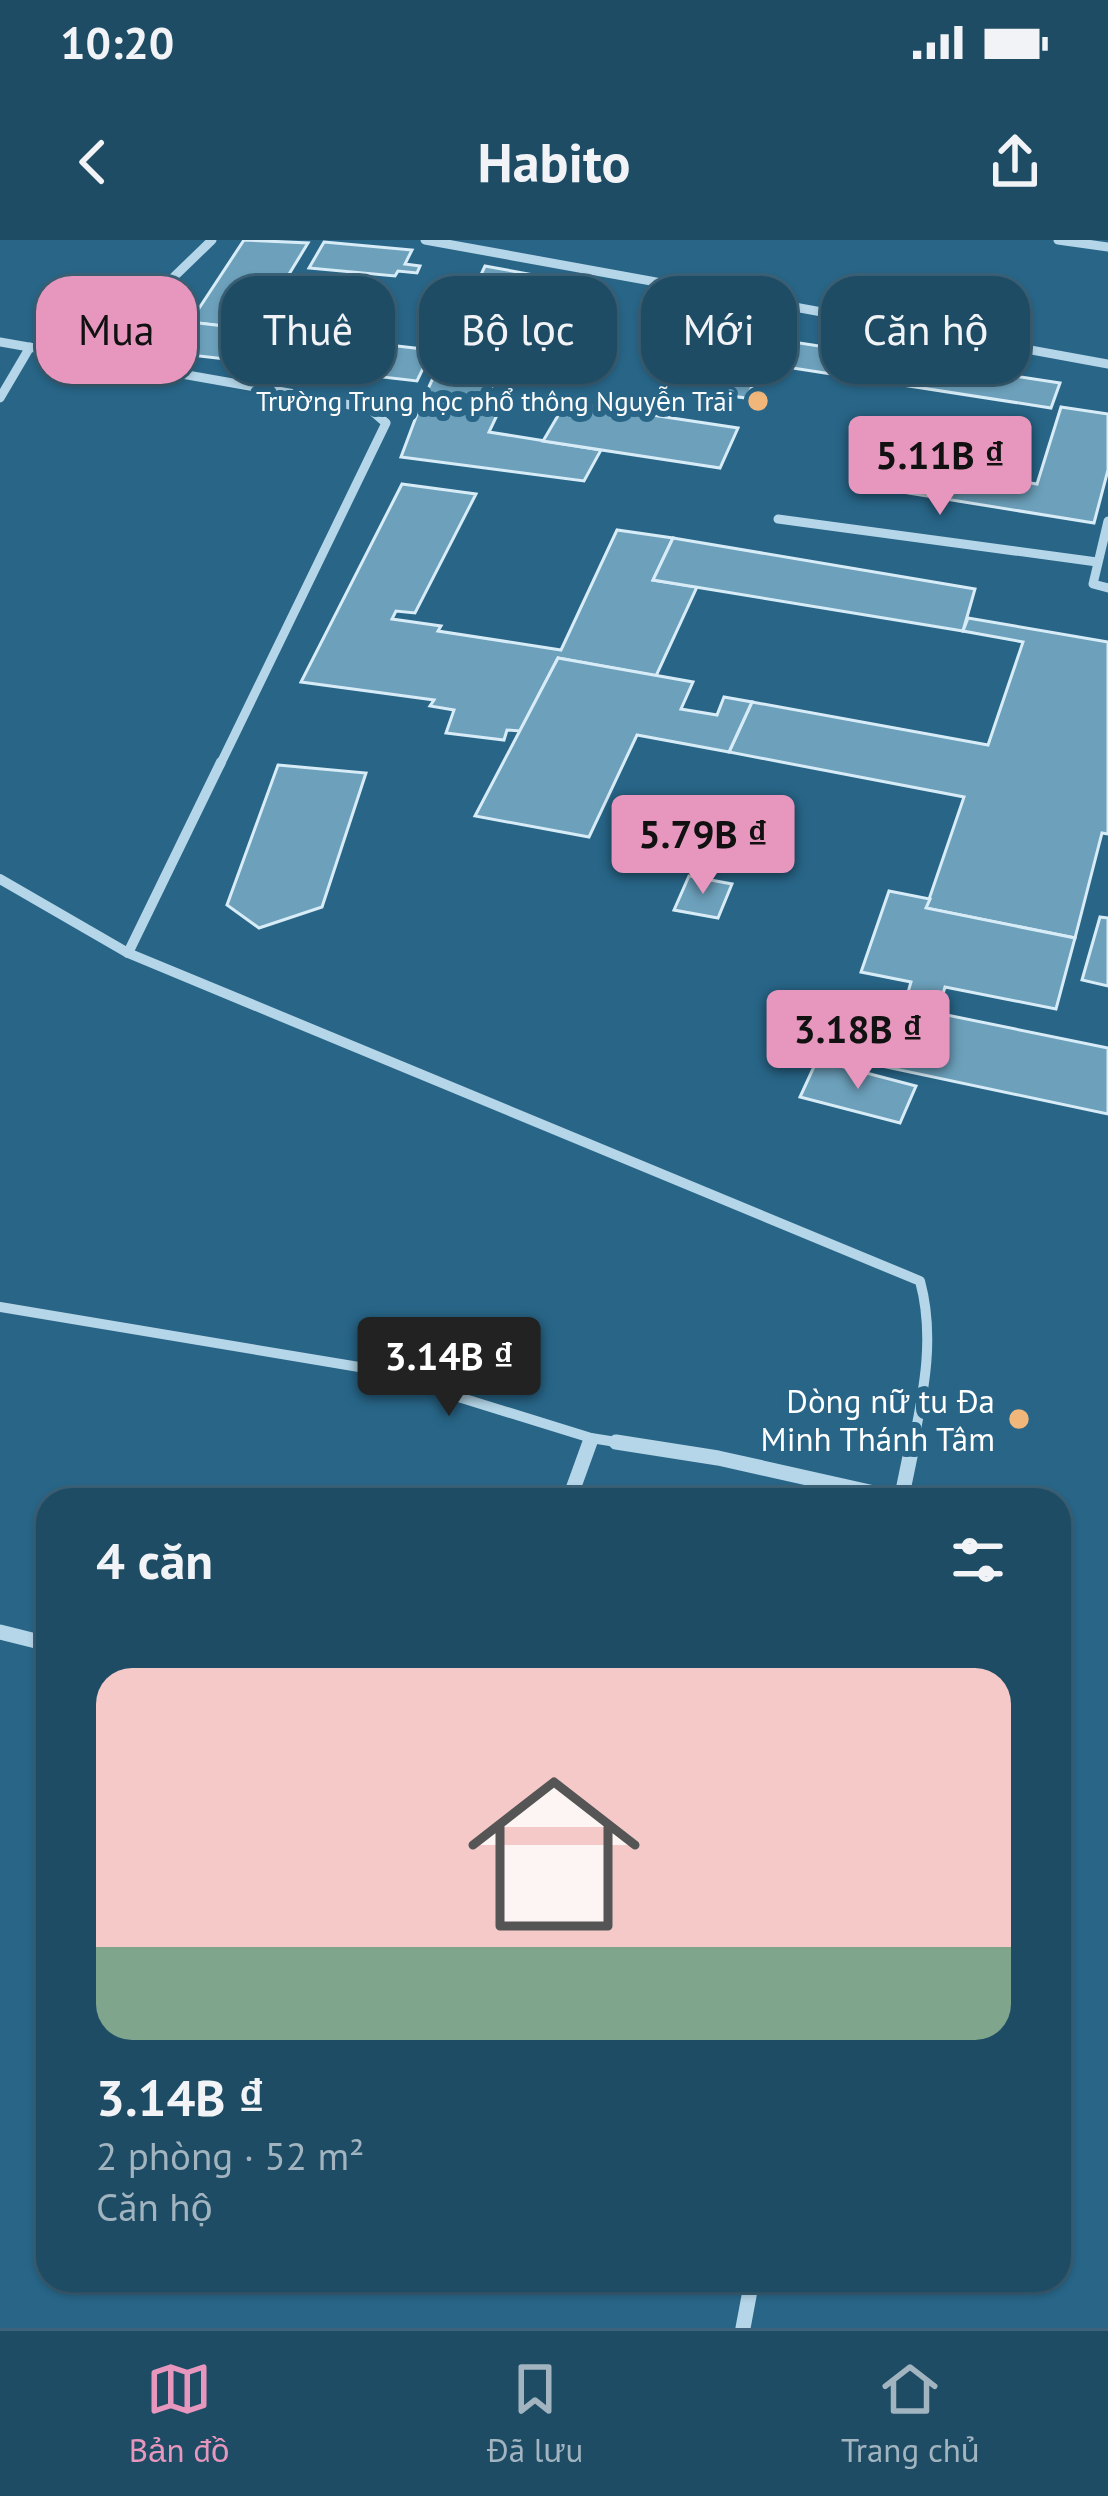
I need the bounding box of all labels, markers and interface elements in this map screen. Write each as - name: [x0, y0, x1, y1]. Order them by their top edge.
- text: 10:20: [60, 13, 174, 71]
- text: Habito: [478, 127, 630, 197]
- icon: back: [60, 129, 126, 195]
- icon: share: [982, 129, 1048, 195]
- chip: Mua: [36, 276, 197, 384]
- chip: Thuê: [221, 276, 395, 384]
- chip: Bộ lọc: [419, 276, 617, 384]
- chip: Mới: [641, 276, 797, 384]
- chip: Căn hộ: [821, 276, 1030, 384]
- place label: Trường Trung học phổ thông Nguyễn Trãi: [256, 384, 734, 418]
- marker: Trường Trung học phổ thông Nguyễn Trãi: [745, 388, 771, 414]
- pin: 5.11B ₫: [829, 416, 1051, 518]
- text: 5.11B ₫: [876, 429, 1004, 480]
- pin: 5.79B ₫: [592, 795, 814, 897]
- text: 5.79B ₫: [639, 808, 767, 859]
- pin: 3.18B ₫: [747, 990, 969, 1092]
- text: 3.18B ₫: [794, 1003, 922, 1054]
- pin: 3.14B ₫: [338, 1317, 560, 1419]
- text: 3.14B ₫: [385, 1330, 513, 1381]
- place label: Dòng nữ tu Đa Minh Thánh Tâm: [761, 1379, 995, 1460]
- marker: Dòng nữ tu Đa Minh Thánh Tâm: [1006, 1406, 1032, 1432]
- text: 4 căn: [96, 1527, 213, 1593]
- icon: filters: [945, 1527, 1011, 1593]
- icon: home: [446, 1746, 662, 1962]
- text: 3.14B ₫: [96, 2064, 265, 2130]
- text: 2 phòng · 52 m²: [96, 2130, 364, 2181]
- text: Căn hộ: [96, 2181, 212, 2232]
- tab: Bản đồ: [129, 2356, 229, 2471]
- tab: Đã lưu: [487, 2356, 583, 2471]
- tab: Trang chủ: [841, 2356, 979, 2471]

